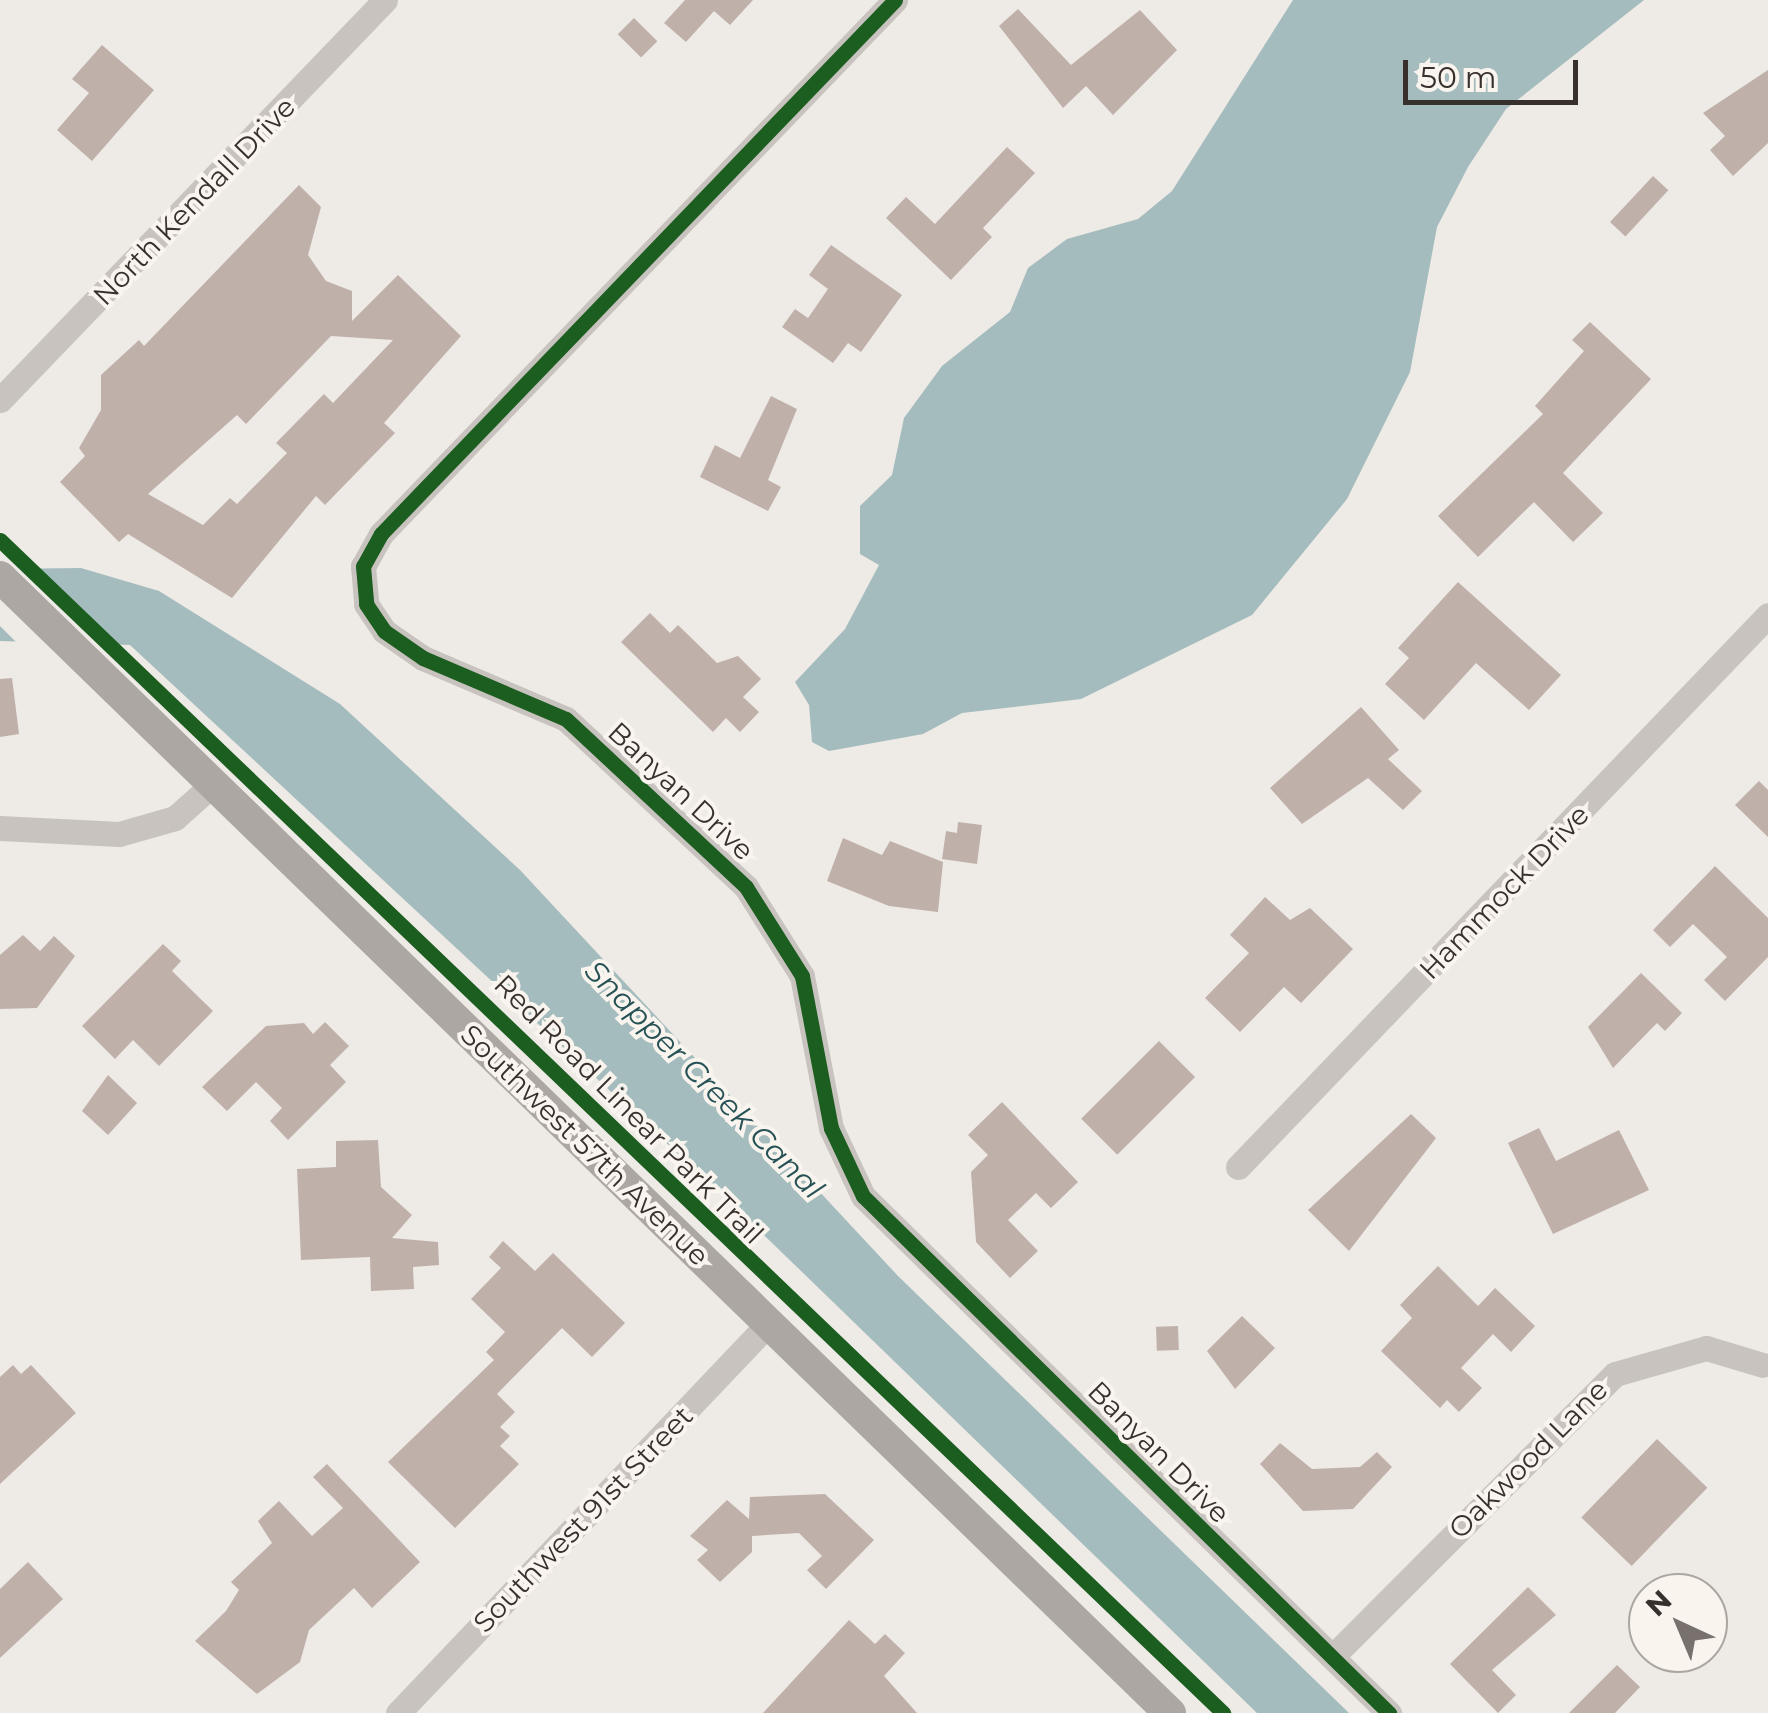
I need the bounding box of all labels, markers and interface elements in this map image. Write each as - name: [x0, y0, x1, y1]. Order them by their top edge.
- scale bar: [1408, 40, 1583, 102]
- text: 50 m: [1420, 59, 1497, 96]
- street label: North Kendall Drive: [86, 90, 302, 312]
- street label: Banyan Drive: [601, 715, 761, 867]
- street label: Hammock Drive: [1412, 798, 1596, 986]
- water label: Snapper Creek Canal: [577, 953, 831, 1207]
- street label: Red Road Linear Park Trail: [487, 967, 771, 1251]
- street label: Southwest 57th Avenue: [454, 1018, 716, 1272]
- street label: Oakwood Lane: [1442, 1373, 1614, 1545]
- street label: Banyan Drive: [1081, 1374, 1237, 1530]
- street label: Southwest 91st Street: [466, 1399, 700, 1639]
- north arrow: [1628, 1573, 1728, 1673]
- text: N: [1639, 1583, 1678, 1623]

